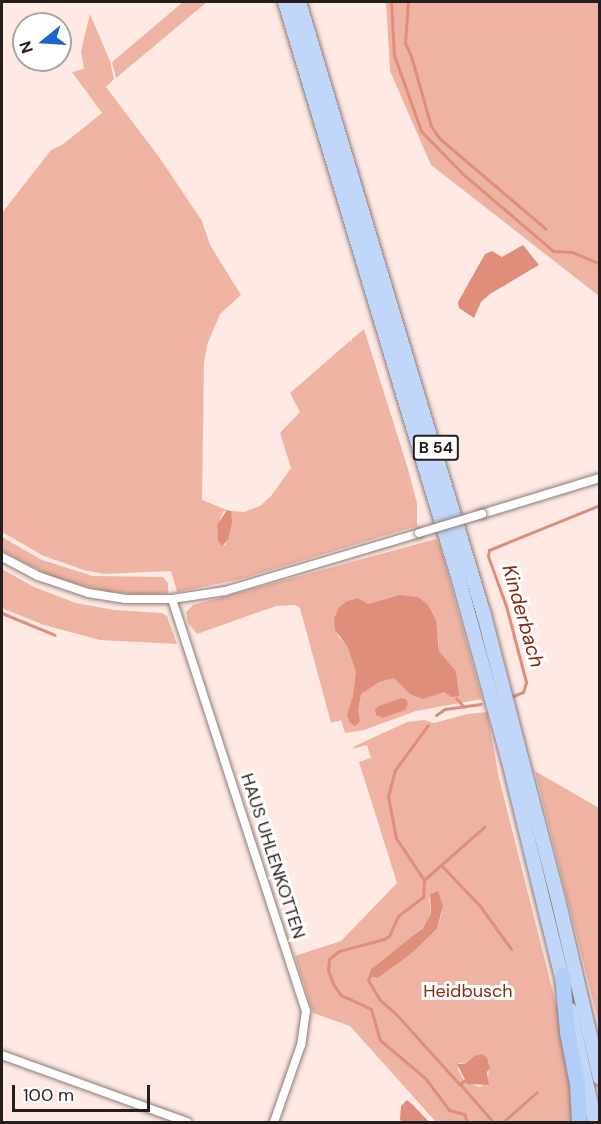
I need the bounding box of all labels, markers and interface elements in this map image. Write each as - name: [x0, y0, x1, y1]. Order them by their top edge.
- north arrow: [12, 12, 72, 72]
- text: N: [15, 38, 38, 56]
- road number: B 54: [412, 435, 460, 461]
- water label: Kinderbach: [497, 562, 549, 670]
- street label: HAUS UHLENKOTTEN: [236, 771, 310, 941]
- park label: Heidbusch: [423, 980, 513, 1002]
- scale bar: [15, 1073, 153, 1111]
- text: 100 m: [23, 1083, 74, 1107]

